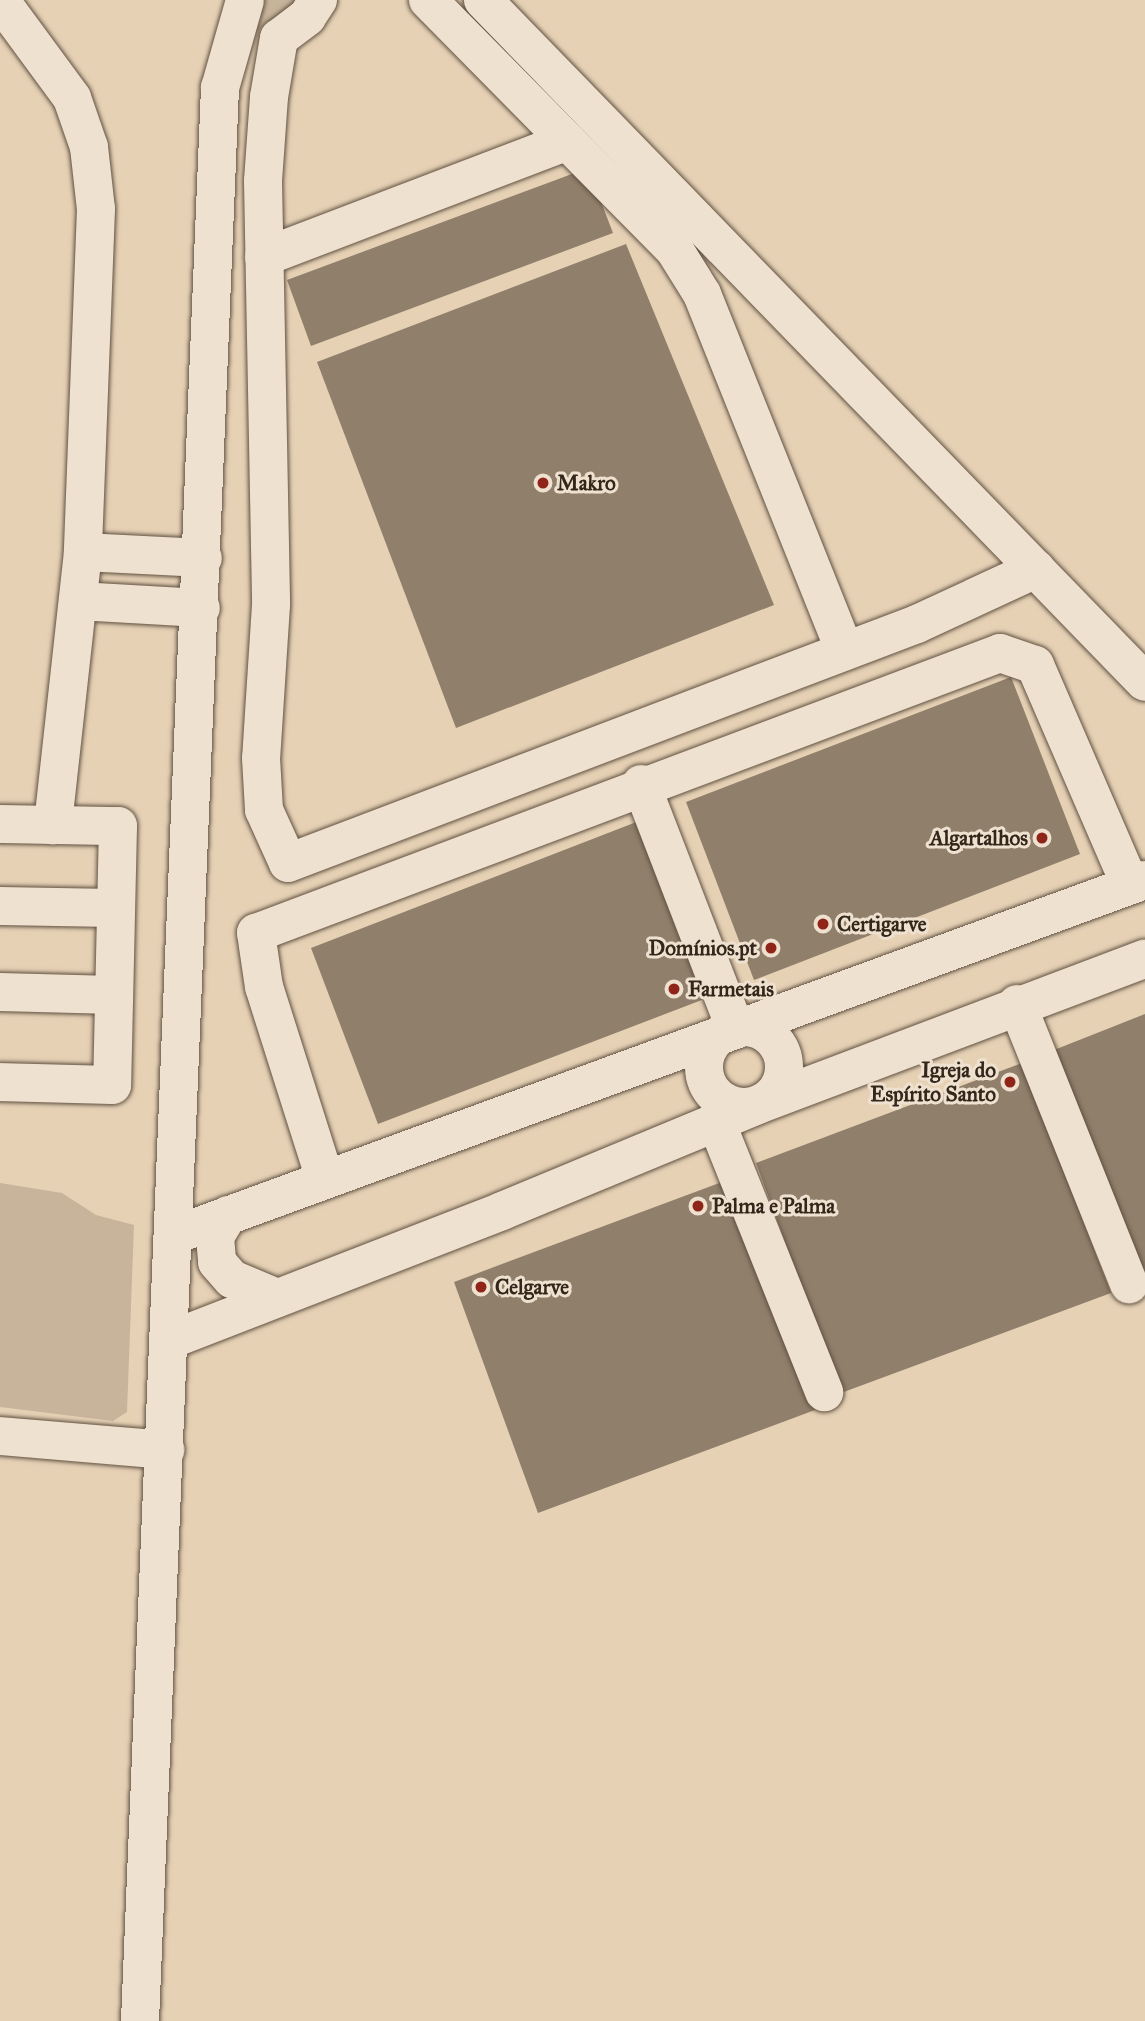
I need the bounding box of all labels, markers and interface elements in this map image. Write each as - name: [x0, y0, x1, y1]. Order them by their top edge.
- place label: Makro: [557, 470, 616, 496]
- marker: Makro: [535, 475, 551, 491]
- place label: Algartalhos: [930, 825, 1028, 851]
- marker: Algartalhos: [1034, 830, 1050, 846]
- place label: Certigarve: [837, 911, 927, 937]
- marker: Certigarve: [815, 916, 831, 932]
- place label: Domínios.pt: [649, 935, 757, 961]
- marker: Domínios.pt: [763, 940, 779, 956]
- place label: Farmetais: [688, 976, 774, 1002]
- marker: Farmetais: [666, 981, 682, 997]
- place label: Igreja do Espírito Santo: [870, 1057, 996, 1107]
- marker: Igreja do Espírito Santo: [1002, 1074, 1018, 1090]
- place label: Palma e Palma: [712, 1193, 835, 1219]
- marker: Palma e Palma: [690, 1198, 706, 1214]
- place label: Celgarve: [495, 1274, 569, 1300]
- marker: Celgarve: [473, 1279, 489, 1295]

